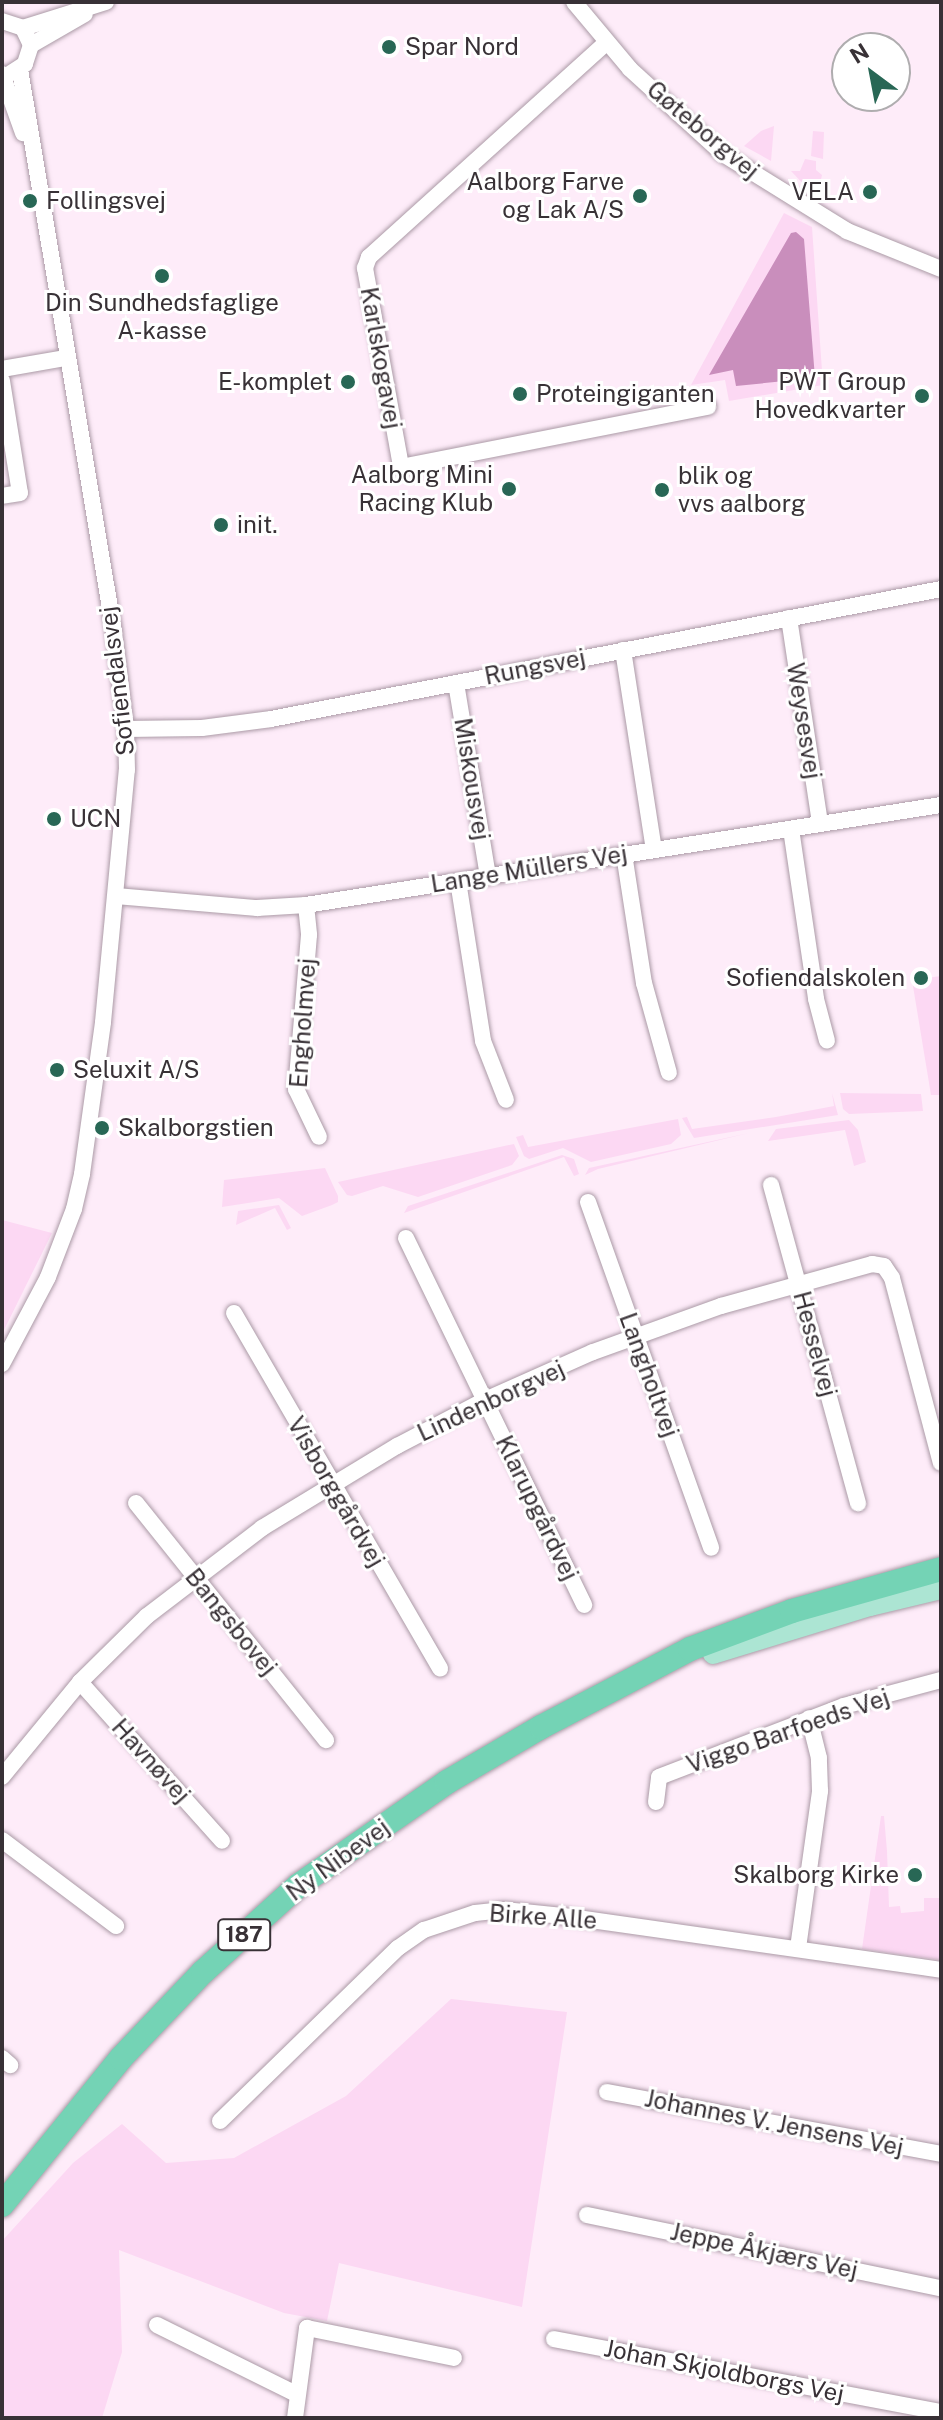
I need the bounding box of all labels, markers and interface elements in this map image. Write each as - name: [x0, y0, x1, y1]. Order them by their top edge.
- north arrow: [831, 32, 911, 112]
- place label: Spar Nord: [405, 33, 519, 61]
- marker: Spar Nord: [380, 38, 398, 56]
- text: N: [845, 38, 874, 69]
- street label: Gøteborgvej: [641, 75, 765, 185]
- place label: Aalborg Farve og Lak A/S: [466, 168, 624, 224]
- place label: VELA: [792, 178, 854, 206]
- marker: VELA: [861, 183, 879, 201]
- place label: Follingsvej: [46, 187, 166, 215]
- marker: Aalborg Farve og Lak A/S: [631, 187, 649, 205]
- marker: Follingsvej: [21, 192, 39, 210]
- marker: Din Sundhedsfaglige A-kasse: [153, 267, 171, 285]
- street label: Karlskogavej: [354, 285, 408, 431]
- place label: Din Sundhedsfaglige A-kasse: [45, 289, 279, 345]
- place label: E-komplet: [218, 368, 332, 396]
- place label: PWT Group Hovedkvarter: [755, 368, 906, 424]
- marker: E-komplet: [339, 373, 357, 391]
- place label: Proteingiganten: [536, 380, 715, 408]
- marker: Proteingiganten: [511, 385, 529, 403]
- marker: PWT Group Hovedkvarter: [913, 387, 931, 405]
- place label: Aalborg Mini Racing Klub: [351, 461, 493, 517]
- place label: blik og vvs aalborg: [678, 462, 806, 518]
- marker: Aalborg Mini Racing Klub: [500, 480, 518, 498]
- marker: blik og vvs aalborg: [653, 481, 671, 499]
- place label: init.: [237, 511, 278, 539]
- marker: init.: [212, 516, 230, 534]
- street label: Sofiendalsvej: [94, 605, 140, 757]
- street label: Rungsvej: [482, 643, 588, 691]
- street label: Weysesvej: [781, 661, 827, 781]
- street label: Miskousvej: [448, 716, 496, 842]
- place label: UCN: [70, 805, 121, 833]
- marker: UCN: [45, 810, 63, 828]
- street label: Lange Müllers Vej: [428, 839, 630, 899]
- street label: Engholmvej: [284, 957, 322, 1089]
- place label: Sofiendalskolen: [726, 964, 905, 992]
- marker: Sofiendalskolen: [912, 969, 930, 987]
- place label: Seluxit A/S: [73, 1056, 200, 1084]
- marker: Seluxit A/S: [48, 1061, 66, 1079]
- place label: Skalborgstien: [118, 1114, 274, 1142]
- marker: Skalborgstien: [93, 1119, 111, 1137]
- street label: Hesselvej: [787, 1288, 843, 1400]
- street label: Langholtvej: [613, 1309, 685, 1441]
- street label: Lindenborgvej: [413, 1354, 569, 1448]
- street label: Visborggårdvej: [281, 1412, 391, 1572]
- street label: Klarupgårdvej: [490, 1431, 584, 1585]
- street label: Bangsbovej: [179, 1563, 283, 1681]
- street label: Viggo Barfoeds Vej: [682, 1683, 894, 1779]
- street label: Havnøvej: [106, 1713, 196, 1809]
- street label: Ny Nibevej: [281, 1813, 395, 1907]
- place label: Skalborg Kirke: [733, 1861, 899, 1889]
- marker: Skalborg Kirke: [906, 1866, 924, 1884]
- street label: Birke Alle: [488, 1899, 598, 1935]
- road number: 187: [216, 1917, 272, 1953]
- street label: Johannes V. Jensens Vej: [641, 2084, 907, 2162]
- street label: Jeppe Åkjærs Vej: [667, 2217, 861, 2285]
- street label: Johan Skjoldborgs Vej: [601, 2334, 847, 2408]

